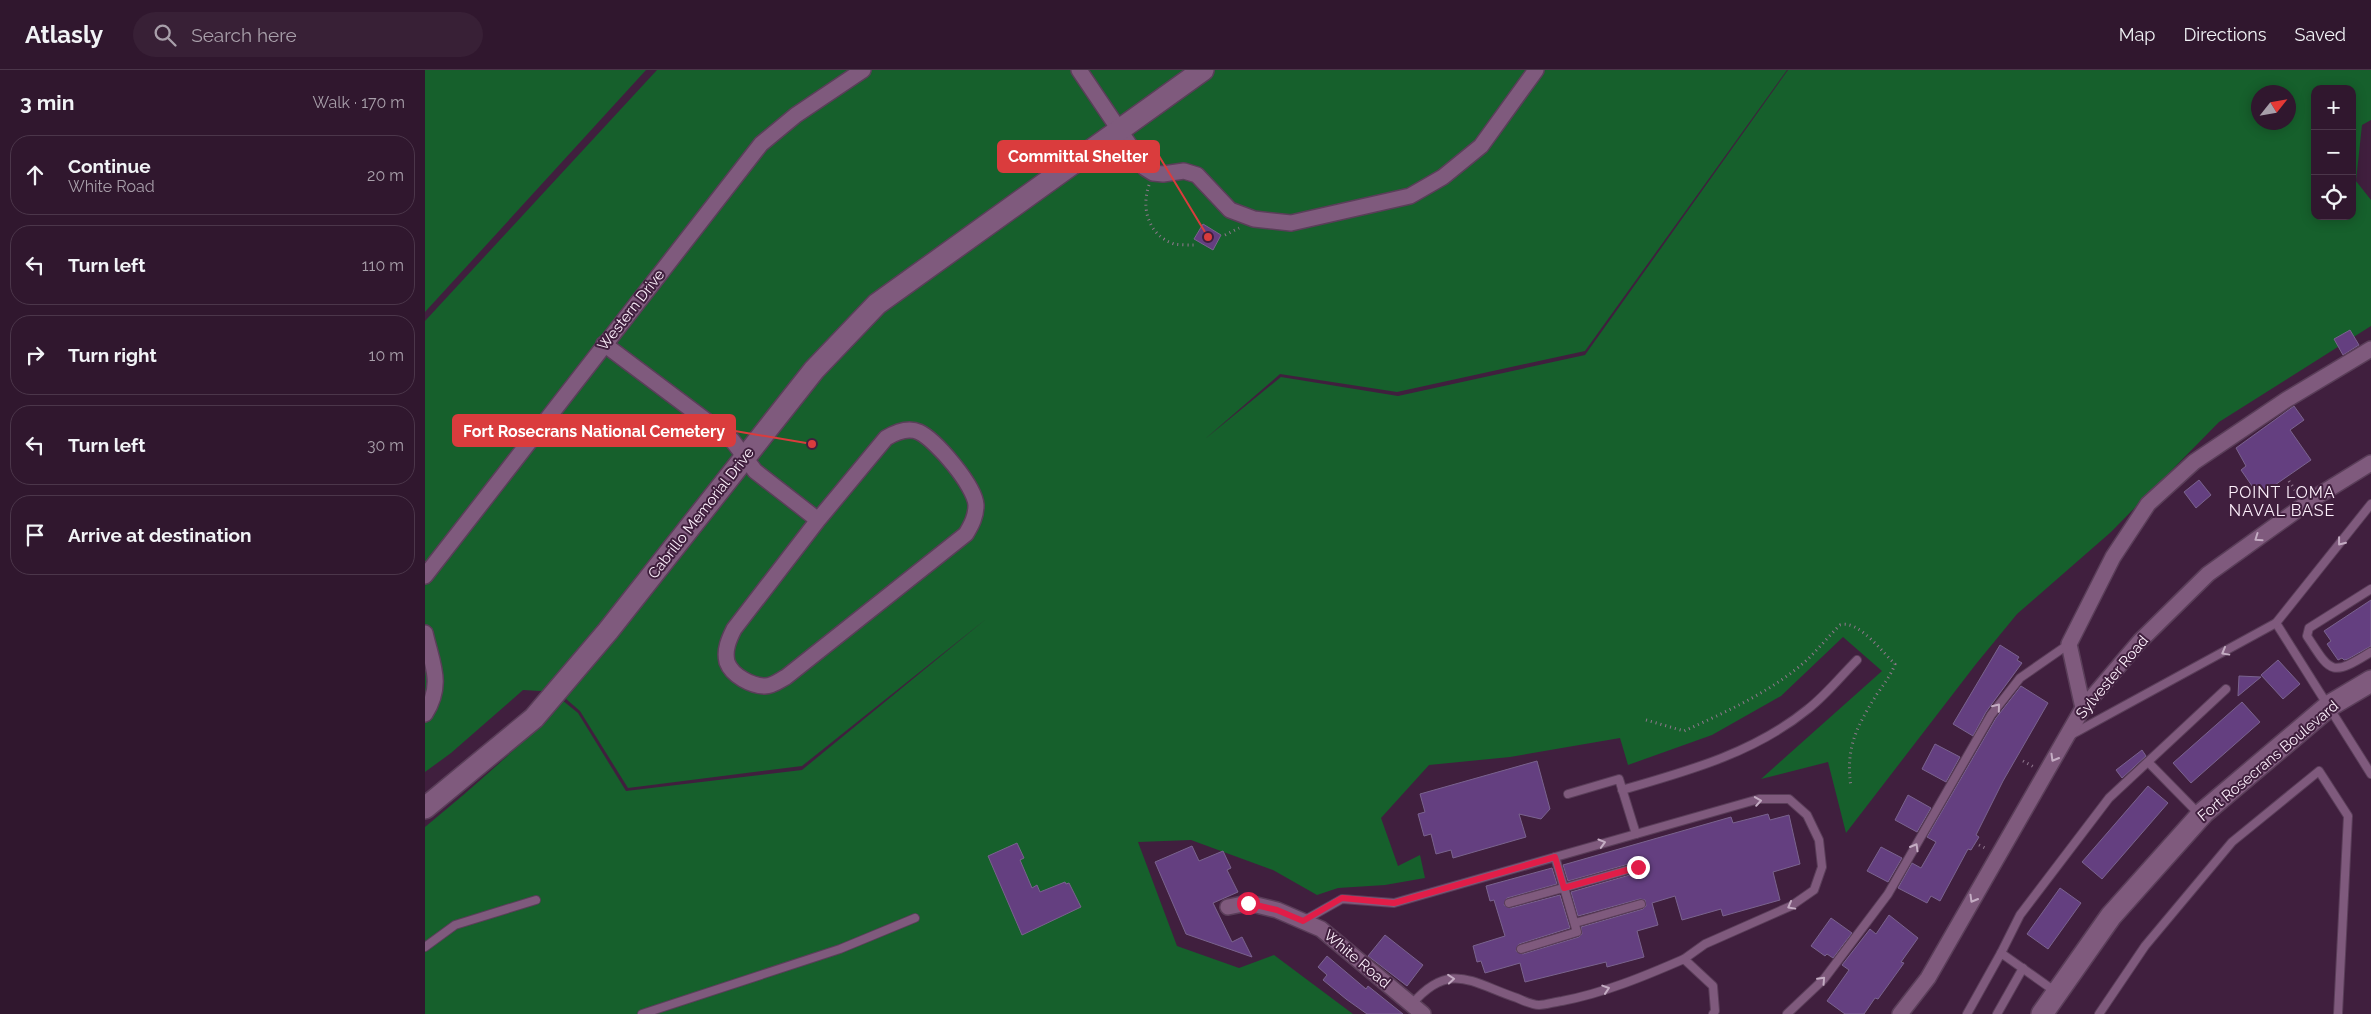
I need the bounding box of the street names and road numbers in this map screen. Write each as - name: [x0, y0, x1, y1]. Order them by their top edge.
- street label: Western Drive: [594, 266, 668, 354]
- street label: Cabrillo Memorial Drive: [644, 444, 758, 582]
- street label: Sylvester Road: [2072, 632, 2152, 722]
- street label: Fort Rosecrans Boulevard: [2194, 697, 2342, 825]
- street label: White Road: [1320, 926, 1394, 992]

